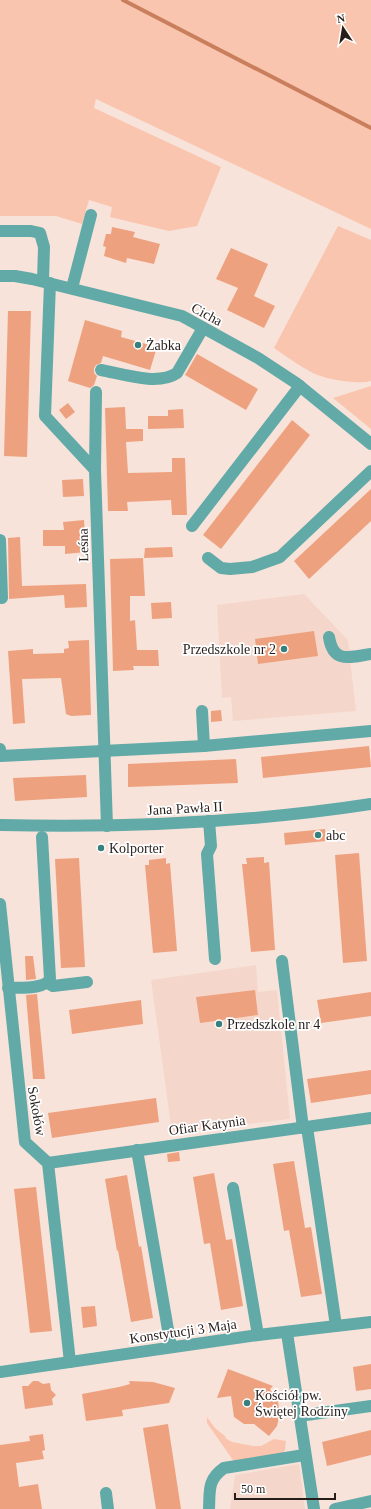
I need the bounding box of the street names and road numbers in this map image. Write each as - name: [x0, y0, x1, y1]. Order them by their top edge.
- street label: Cicha: [189, 300, 225, 329]
- street label: Leśna: [76, 527, 91, 562]
- street label: Jana Pawła II: [147, 799, 223, 818]
- street label: Sokołów: [25, 1085, 48, 1138]
- street label: Ofiar Katynia: [168, 1113, 247, 1138]
- street label: Konstytucji 3 Maja: [128, 1316, 238, 1346]

